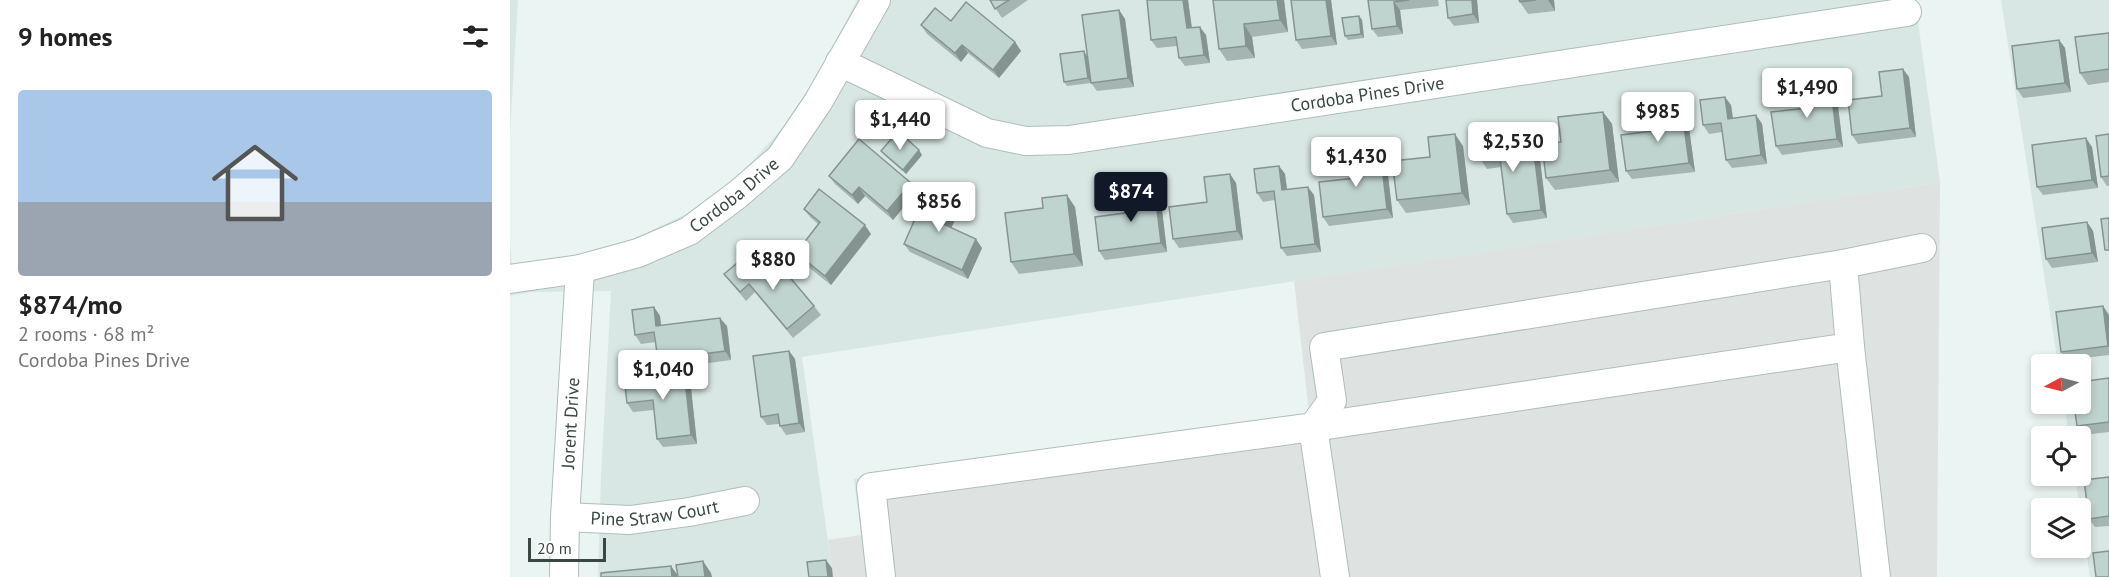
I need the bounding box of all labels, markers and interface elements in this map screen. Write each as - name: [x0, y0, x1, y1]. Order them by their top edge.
- text: 9 homes: [18, 20, 113, 53]
- icon: filters: [459, 20, 492, 53]
- pin: $1,490: [1758, 68, 1856, 119]
- street label: Cordoba Pines Drive: [1289, 71, 1446, 117]
- text: $1,490: [1776, 74, 1838, 100]
- pin: $985: [1622, 92, 1694, 143]
- text: $985: [1635, 98, 1681, 124]
- pin: $1,440: [851, 100, 949, 151]
- text: $1,440: [869, 106, 931, 132]
- pin: $2,530: [1464, 122, 1562, 173]
- text: $2,530: [1482, 128, 1544, 154]
- icon: home: [201, 129, 309, 237]
- pin: $1,430: [1307, 137, 1405, 188]
- text: $1,430: [1325, 143, 1387, 169]
- street label: Cordoba Drive: [684, 152, 784, 238]
- pin: $874: [1095, 172, 1167, 223]
- text: $874: [1108, 178, 1154, 204]
- pin: $856: [903, 182, 975, 233]
- text: $856: [916, 188, 962, 214]
- pin: $880: [737, 240, 809, 291]
- text: $880: [750, 246, 796, 272]
- text: $874/mo: [18, 288, 122, 321]
- text: 2 rooms · 68 m²: [18, 321, 154, 347]
- text: Cordoba Pines Drive: [18, 347, 190, 373]
- pin: $1,040: [614, 350, 712, 401]
- north arrow: [2031, 354, 2091, 414]
- map controls: [2031, 354, 2091, 558]
- text: $1,040: [632, 356, 694, 382]
- street label: Jorent Drive: [556, 377, 584, 470]
- button: locate: [2031, 426, 2091, 486]
- street label: Pine Straw Court: [590, 494, 720, 531]
- button: layers: [2031, 498, 2091, 558]
- scale bar: [528, 535, 606, 562]
- text: 20 m: [537, 538, 572, 558]

